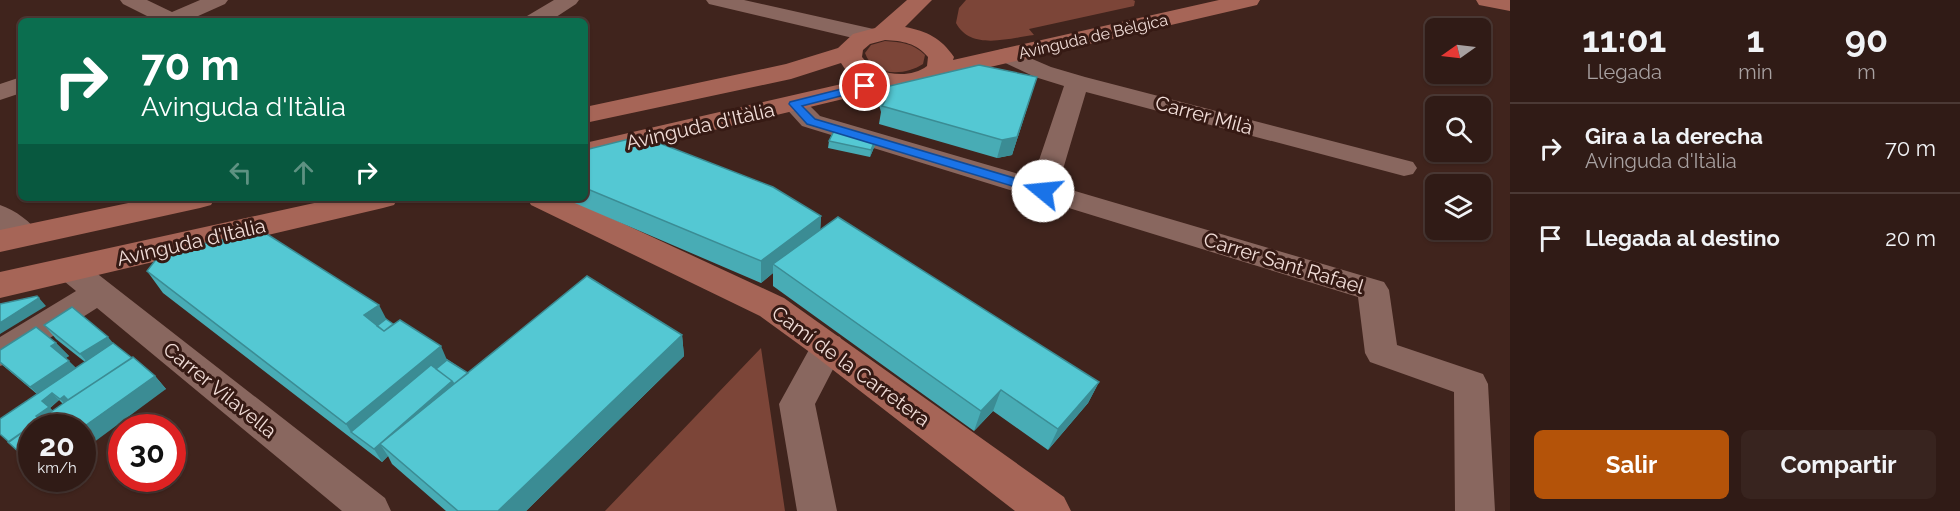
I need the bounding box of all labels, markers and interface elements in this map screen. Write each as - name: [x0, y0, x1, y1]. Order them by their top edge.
- street label: Avinguda de Bèlgica: [1017, 10, 1170, 63]
- north arrow: [1425, 18, 1491, 84]
- map controls: [1425, 18, 1491, 240]
- text: 11:01: [1582, 18, 1666, 60]
- text: 1: [1747, 18, 1764, 60]
- text: 90: [1845, 18, 1888, 60]
- text: 70 m: [141, 41, 240, 90]
- icon: right: [42, 42, 120, 120]
- pin: [839, 60, 890, 111]
- text: Llegada: [1586, 60, 1662, 84]
- text: min: [1738, 60, 1773, 84]
- text: m: [1857, 60, 1876, 84]
- icon: arrive: [848, 69, 881, 102]
- street label: Carrer Milà: [1153, 90, 1255, 140]
- text: Avinguda d'Itàlia: [141, 91, 346, 122]
- button: search: [1425, 96, 1491, 162]
- street label: Avinguda d'Itàlia: [623, 97, 777, 155]
- text: Gira a la derecha: [1585, 123, 1763, 149]
- icon: right: [1534, 132, 1567, 165]
- text: 70 m: [1885, 135, 1936, 161]
- text: Avinguda d'Itàlia: [1585, 149, 1737, 173]
- icon: left: [224, 156, 257, 189]
- icon: ahead: [287, 156, 320, 189]
- icon: right: [350, 156, 383, 189]
- position arrow: [1011, 159, 1075, 223]
- button: layers: [1425, 174, 1491, 240]
- street label: Avinguda d'Itàlia: [114, 213, 268, 271]
- icon: arrive: [1534, 222, 1567, 255]
- text: Llegada al destino: [1585, 225, 1780, 251]
- text: 20 m: [1885, 225, 1936, 251]
- street label: Carrer Sant Rafael: [1201, 227, 1368, 299]
- street label: Camí de la Carretera: [767, 301, 935, 431]
- street label: Carrer Vilavella: [158, 337, 282, 443]
- speed limit sign: 30: [108, 414, 186, 492]
- text: 20: [39, 428, 75, 463]
- button: Salir: [1534, 430, 1729, 499]
- button: Compartir: [1741, 430, 1936, 499]
- text: km/h: [37, 459, 77, 477]

